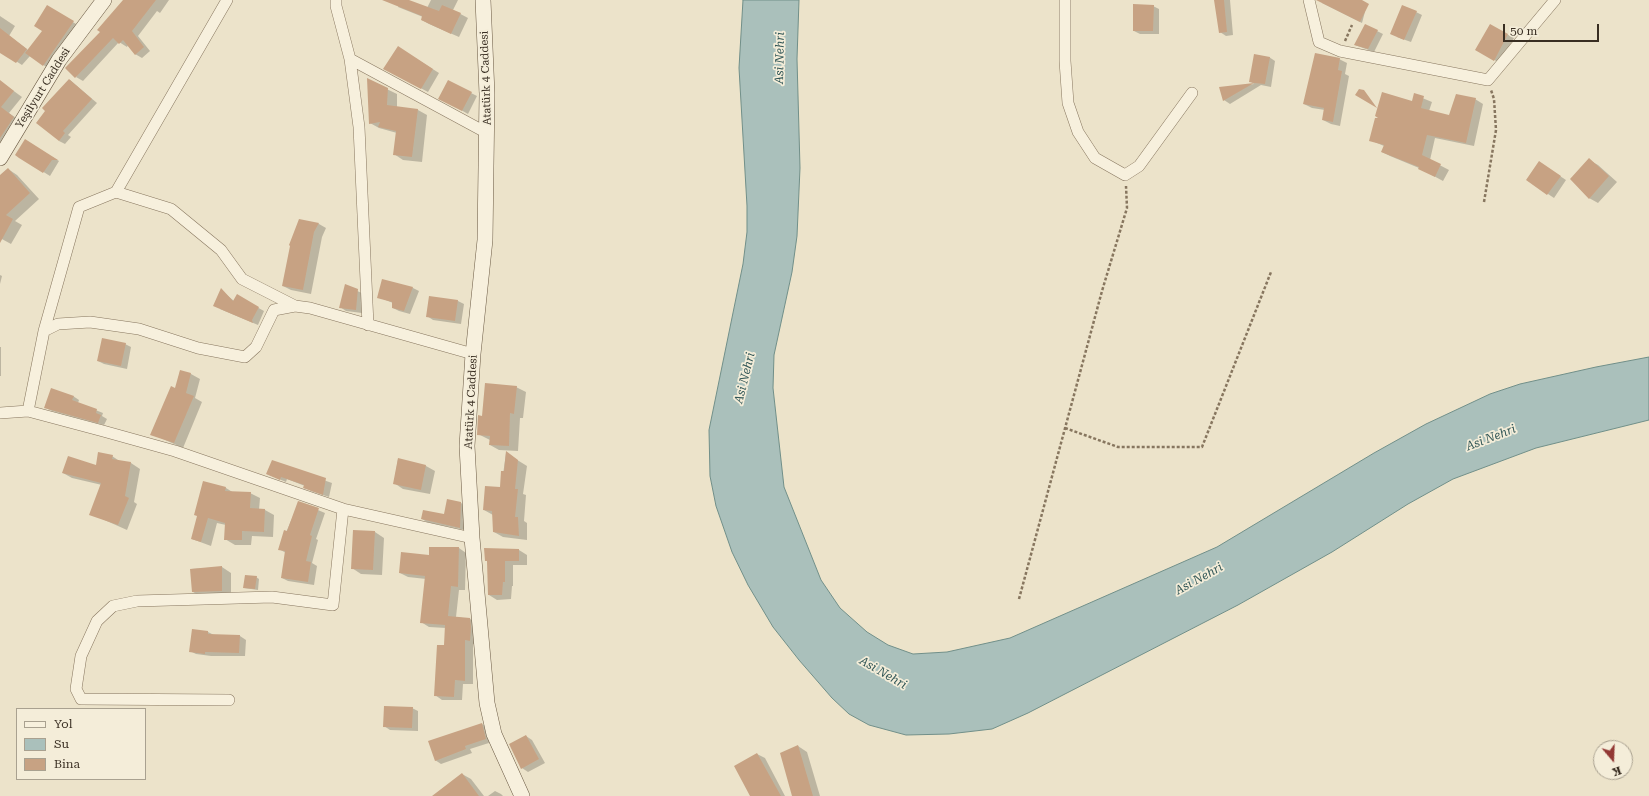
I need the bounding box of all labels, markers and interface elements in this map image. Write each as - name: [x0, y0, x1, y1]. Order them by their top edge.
- scale bar: [1505, 16, 1601, 42]
- text: 50 m: [1510, 24, 1537, 38]
- street label: Atatürk 4 Caddesi: [478, 31, 494, 125]
- water label: Asi Nehri: [772, 32, 788, 84]
- street label: Yeşilyurt Caddesi: [13, 45, 73, 131]
- water label: Asi Nehri: [732, 351, 758, 405]
- street label: Atatürk 4 Caddesi: [462, 355, 480, 449]
- water label: Asi Nehri: [1464, 422, 1518, 454]
- water label: Asi Nehri: [1173, 560, 1225, 598]
- water label: Asi Nehri: [857, 654, 909, 692]
- legend: [16, 708, 146, 780]
- text: Yol: [54, 717, 72, 731]
- text: Su: [54, 737, 69, 751]
- north arrow: [1593, 740, 1633, 780]
- text: Bina: [54, 757, 80, 771]
- text: K: [1611, 763, 1623, 778]

